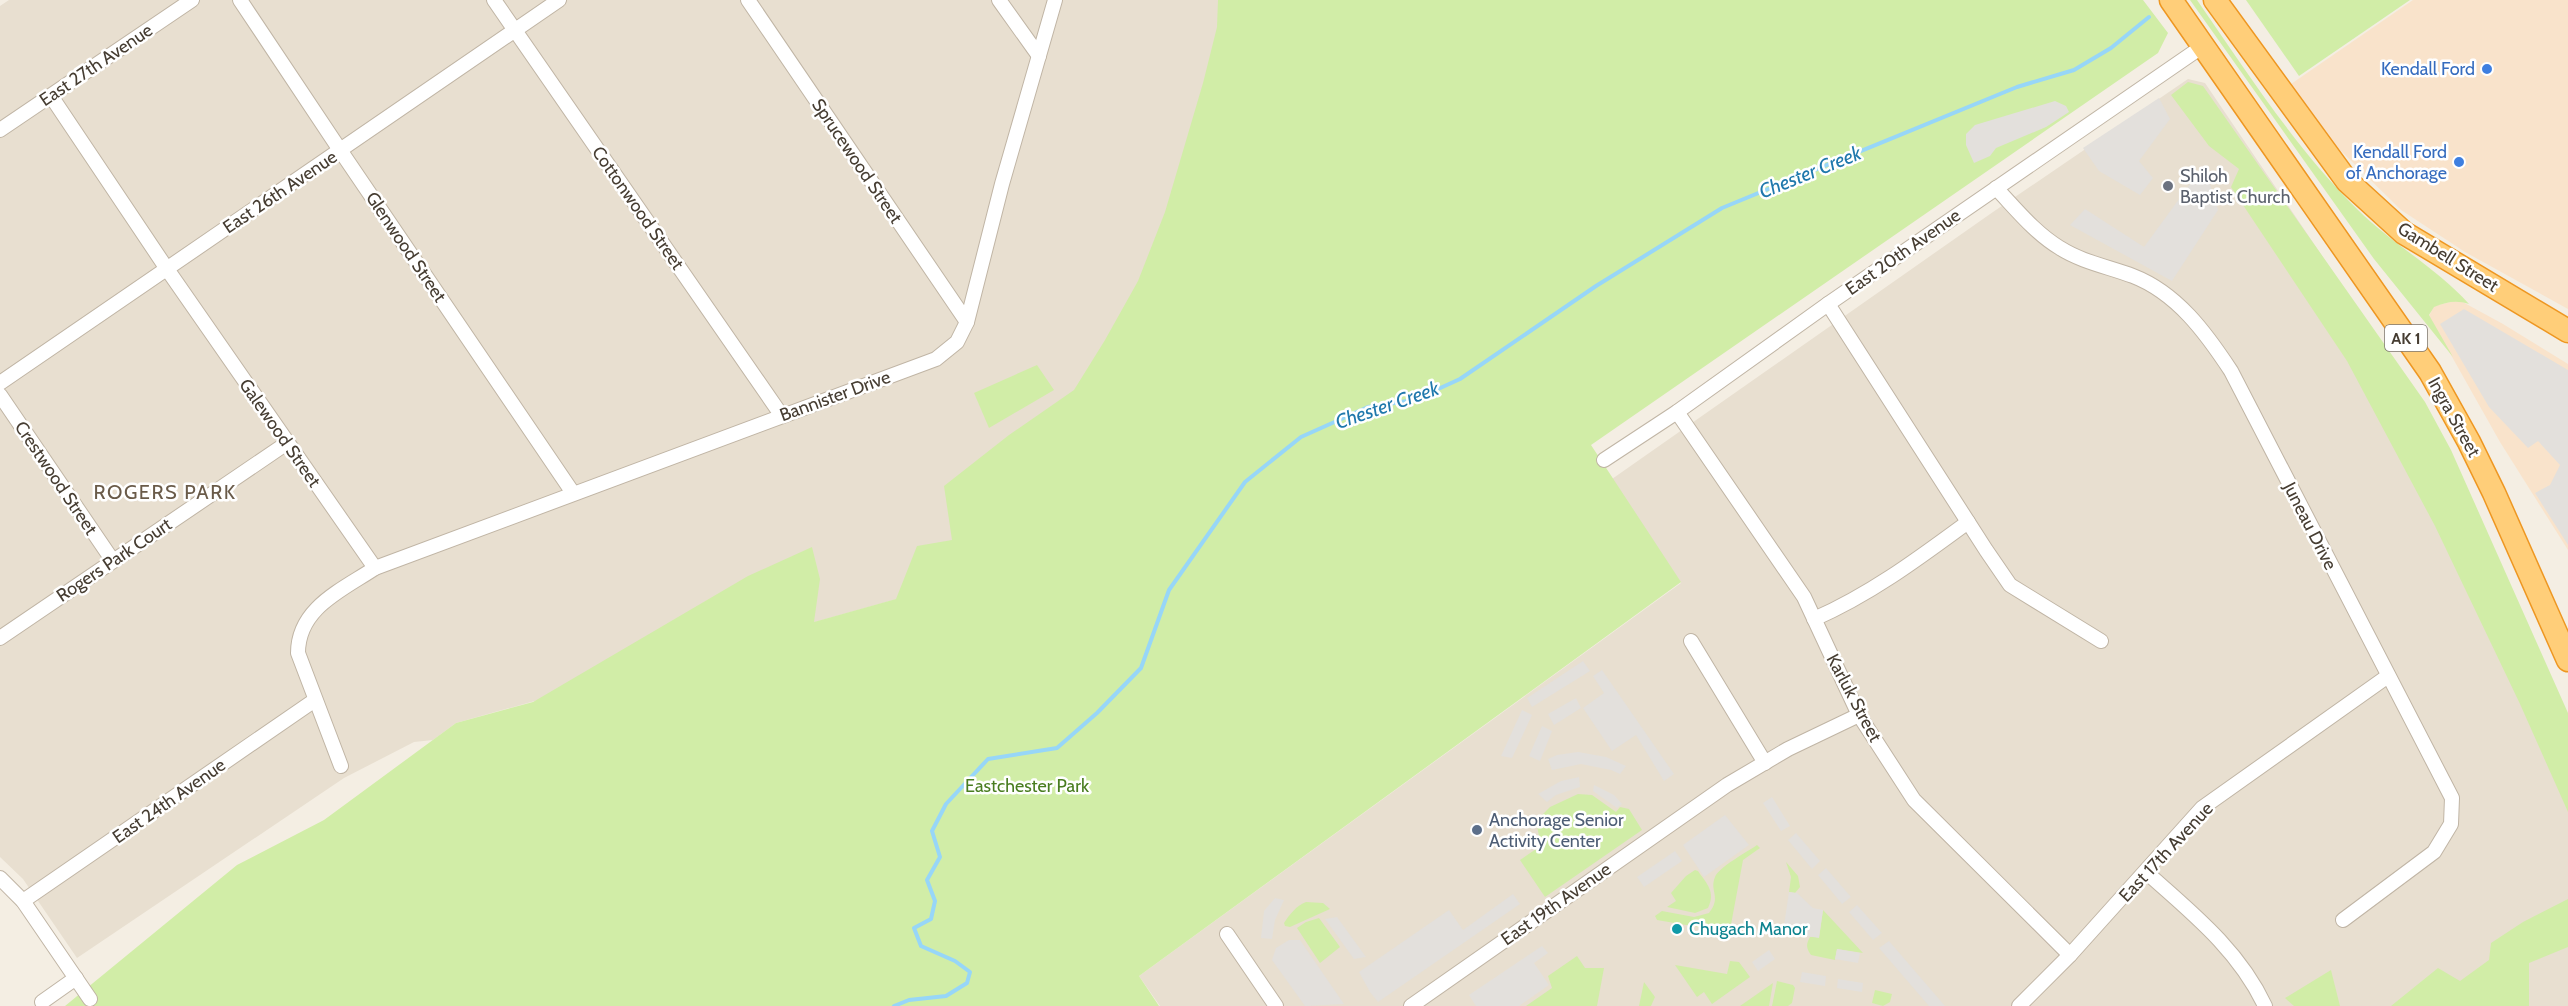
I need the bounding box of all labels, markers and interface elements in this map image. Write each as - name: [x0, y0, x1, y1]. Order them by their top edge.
- street label: East 27th Avenue: [35, 19, 157, 111]
- place label: Kendall Ford: [2381, 58, 2475, 80]
- marker: Kendall Ford: [2480, 62, 2494, 76]
- street label: Sprucewood Street: [807, 94, 907, 228]
- water label: Chester Creek: [1755, 140, 1866, 203]
- place label: Kendall Ford of Anchorage: [2346, 141, 2447, 184]
- street label: Cottonwood Street: [587, 142, 689, 274]
- street label: East 26th Avenue: [219, 146, 341, 238]
- marker: Kendall Ford of Anchorage: [2452, 155, 2466, 169]
- place label: Shiloh Baptist Church: [2180, 165, 2290, 208]
- marker: Shiloh Baptist Church: [2161, 179, 2175, 193]
- street label: Glenwood Street: [361, 188, 451, 306]
- street label: East 20th Avenue: [1841, 204, 1965, 300]
- street label: Gambell Street: [2394, 217, 2502, 297]
- road number: AK 1: [2385, 325, 2427, 351]
- street label: Bannister Drive: [777, 366, 893, 426]
- street label: Ingra Street: [2423, 373, 2485, 461]
- street label: Galewood Street: [235, 375, 325, 491]
- water label: Chester Creek: [1332, 376, 1443, 434]
- street label: Crestwood Street: [10, 417, 102, 539]
- street label: Juneau Drive: [2278, 478, 2342, 574]
- district label: ROGERS PARK: [93, 480, 237, 504]
- street label: Rogers Park Court: [52, 513, 176, 607]
- street label: Karluk Street: [1822, 650, 1886, 746]
- street label: East 24th Avenue: [108, 754, 230, 848]
- park label: Eastchester Park: [965, 775, 1090, 797]
- street label: East 17th Avenue: [2114, 798, 2218, 906]
- place label: Anchorage Senior Activity Center: [1489, 809, 1624, 852]
- marker: Anchorage Senior Activity Center: [1470, 823, 1484, 837]
- street label: East 19th Avenue: [1497, 858, 1615, 950]
- place label: Chugach Manor: [1689, 918, 1808, 940]
- marker: Chugach Manor: [1670, 922, 1684, 936]

